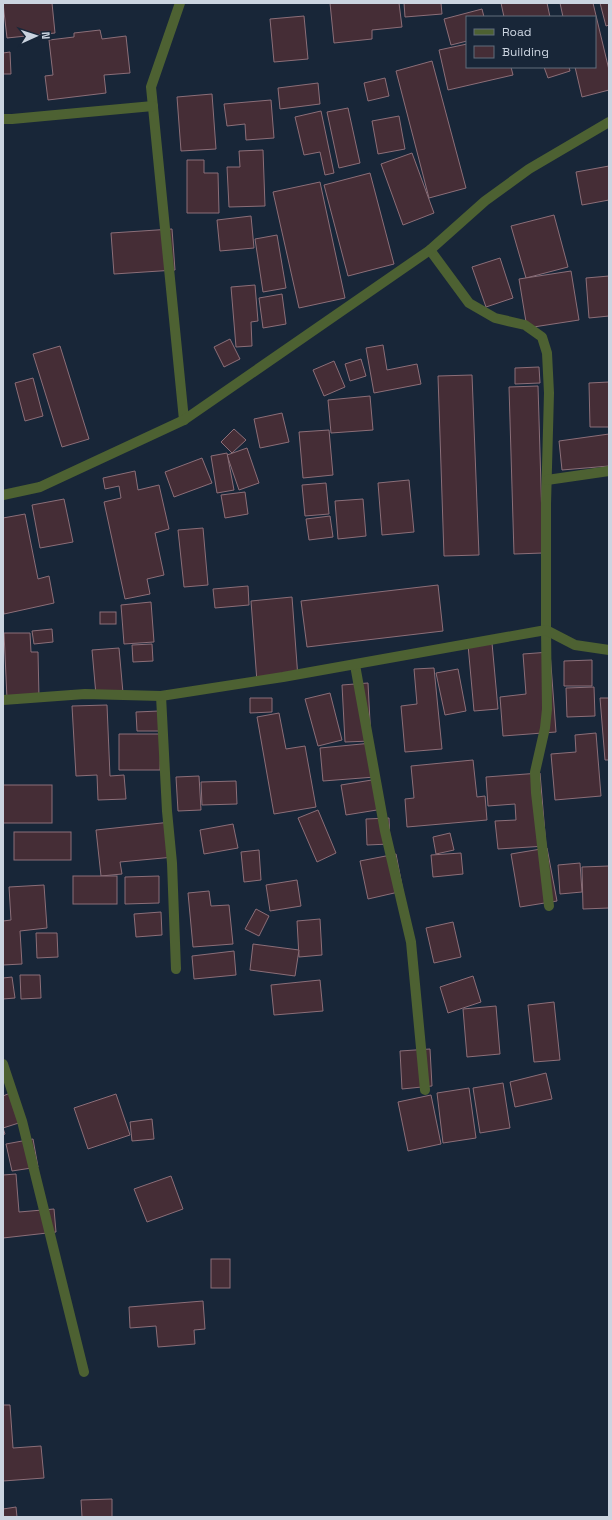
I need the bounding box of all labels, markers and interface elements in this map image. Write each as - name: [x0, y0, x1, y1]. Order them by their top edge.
- north arrow: [16, 16, 56, 56]
- legend: [466, 16, 596, 68]
- text: Road: [502, 24, 531, 40]
- text: N: [39, 31, 53, 40]
- text: Building: [502, 44, 549, 60]

